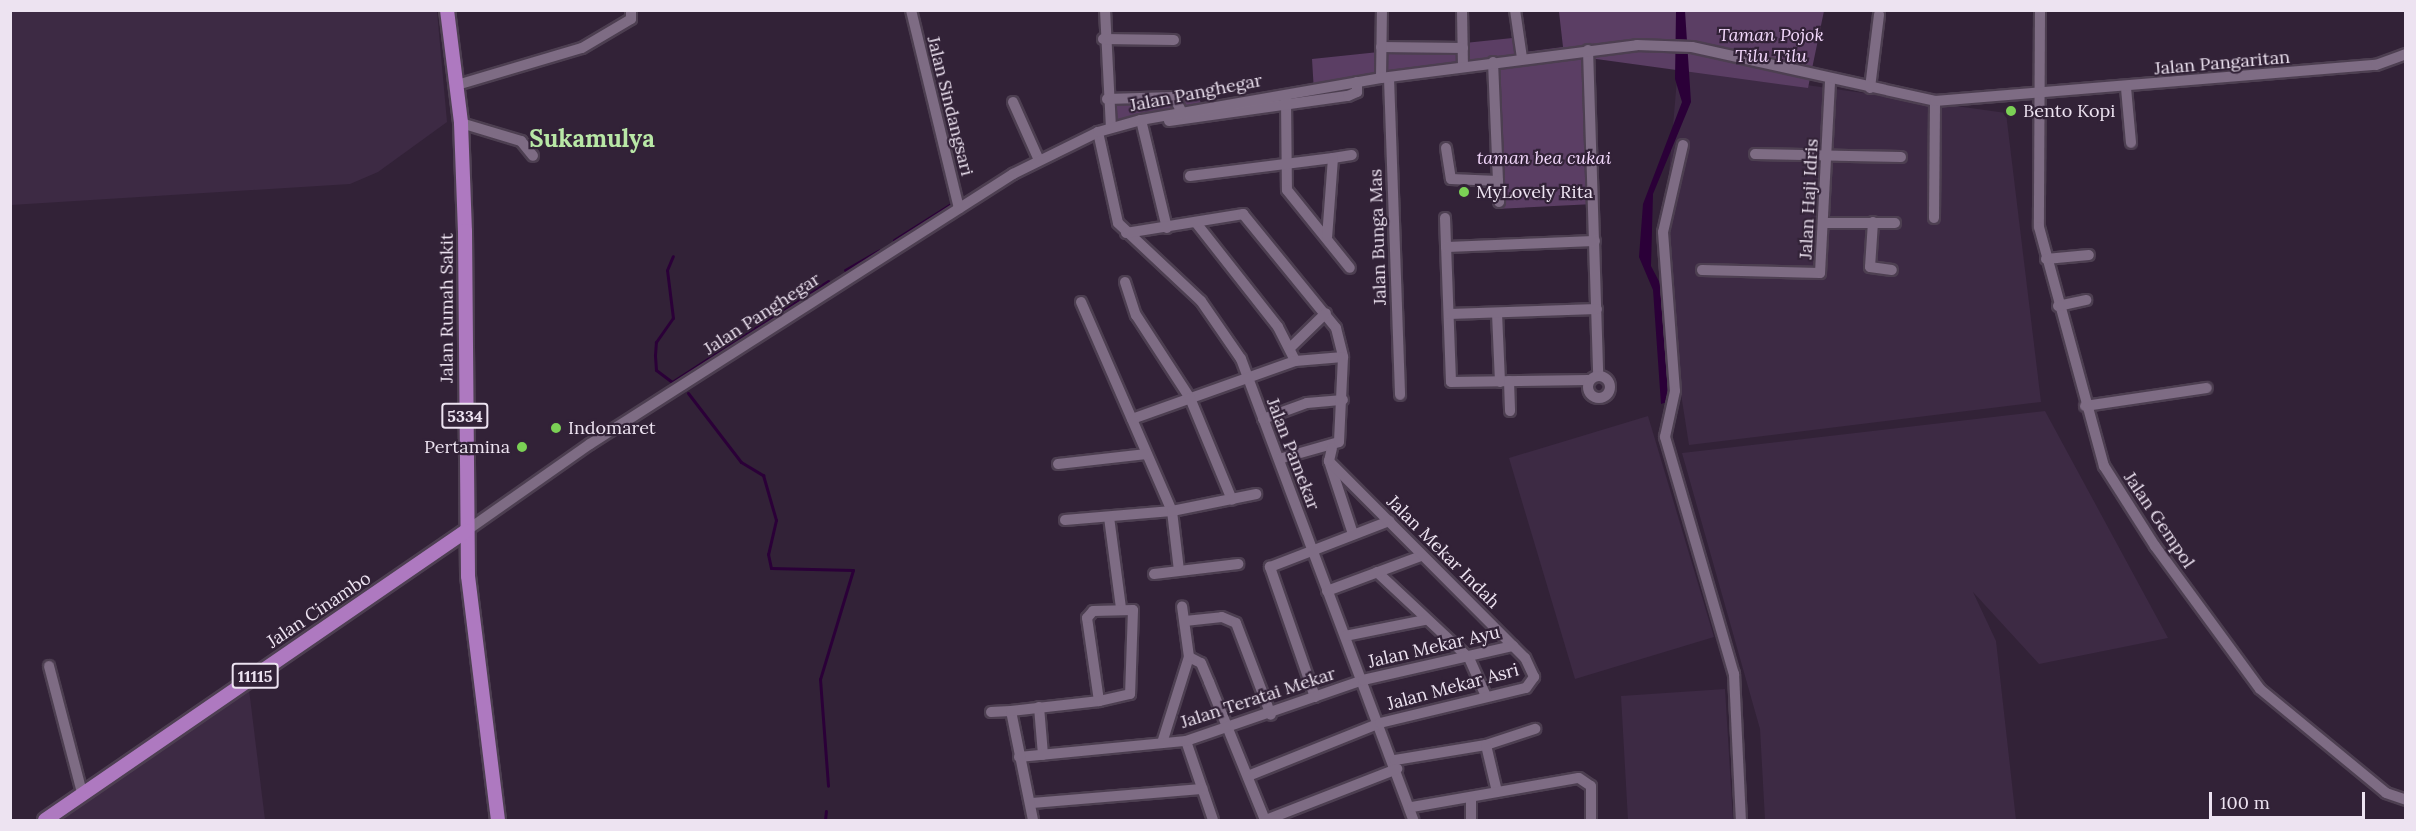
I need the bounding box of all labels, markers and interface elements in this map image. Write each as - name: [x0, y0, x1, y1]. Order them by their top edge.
- park label: Taman Pojok Tilu Tilu: [1718, 25, 1824, 68]
- street label: Jalan Sindangsari: [922, 34, 978, 178]
- street label: Jalan Pangaritan: [2153, 46, 2291, 80]
- street label: Jalan Panghegar: [1128, 70, 1264, 116]
- place label: Bento Kopi: [2023, 100, 2115, 122]
- marker: Bento Kopi: [2004, 104, 2018, 118]
- district label: Sukamulya: [529, 125, 655, 153]
- street label: Jalan Haji Idris: [1795, 138, 1823, 260]
- park label: taman bea cukai: [1477, 147, 1611, 169]
- street label: Jalan Bunga Mas: [1365, 168, 1391, 306]
- place label: MyLovely Rita: [1476, 181, 1593, 203]
- marker: MyLovely Rita: [1457, 185, 1471, 199]
- street label: Jalan Rumah Sakit: [436, 233, 458, 383]
- street label: Jalan Panghegar: [700, 268, 824, 360]
- street label: Jalan Pamekar: [1262, 395, 1324, 513]
- road number: 5334: [441, 403, 489, 429]
- place label: Indomaret: [568, 417, 656, 439]
- marker: Indomaret: [549, 421, 563, 435]
- place label: Pertamina: [424, 436, 510, 458]
- marker: Pertamina: [515, 440, 529, 454]
- street label: Jalan Gempol: [2119, 468, 2199, 572]
- street label: Jalan Mekar Indah: [1382, 491, 1504, 613]
- street label: Jalan Cinambo: [263, 567, 375, 653]
- street label: Jalan Mekar Ayu: [1366, 621, 1502, 673]
- street label: Jalan Mekar Asri: [1385, 659, 1521, 715]
- road number: 11115: [231, 663, 279, 689]
- street label: Jalan Teratai Mekar: [1178, 663, 1338, 733]
- scale bar: [2212, 780, 2368, 818]
- text: 100 m: [2220, 791, 2270, 814]

